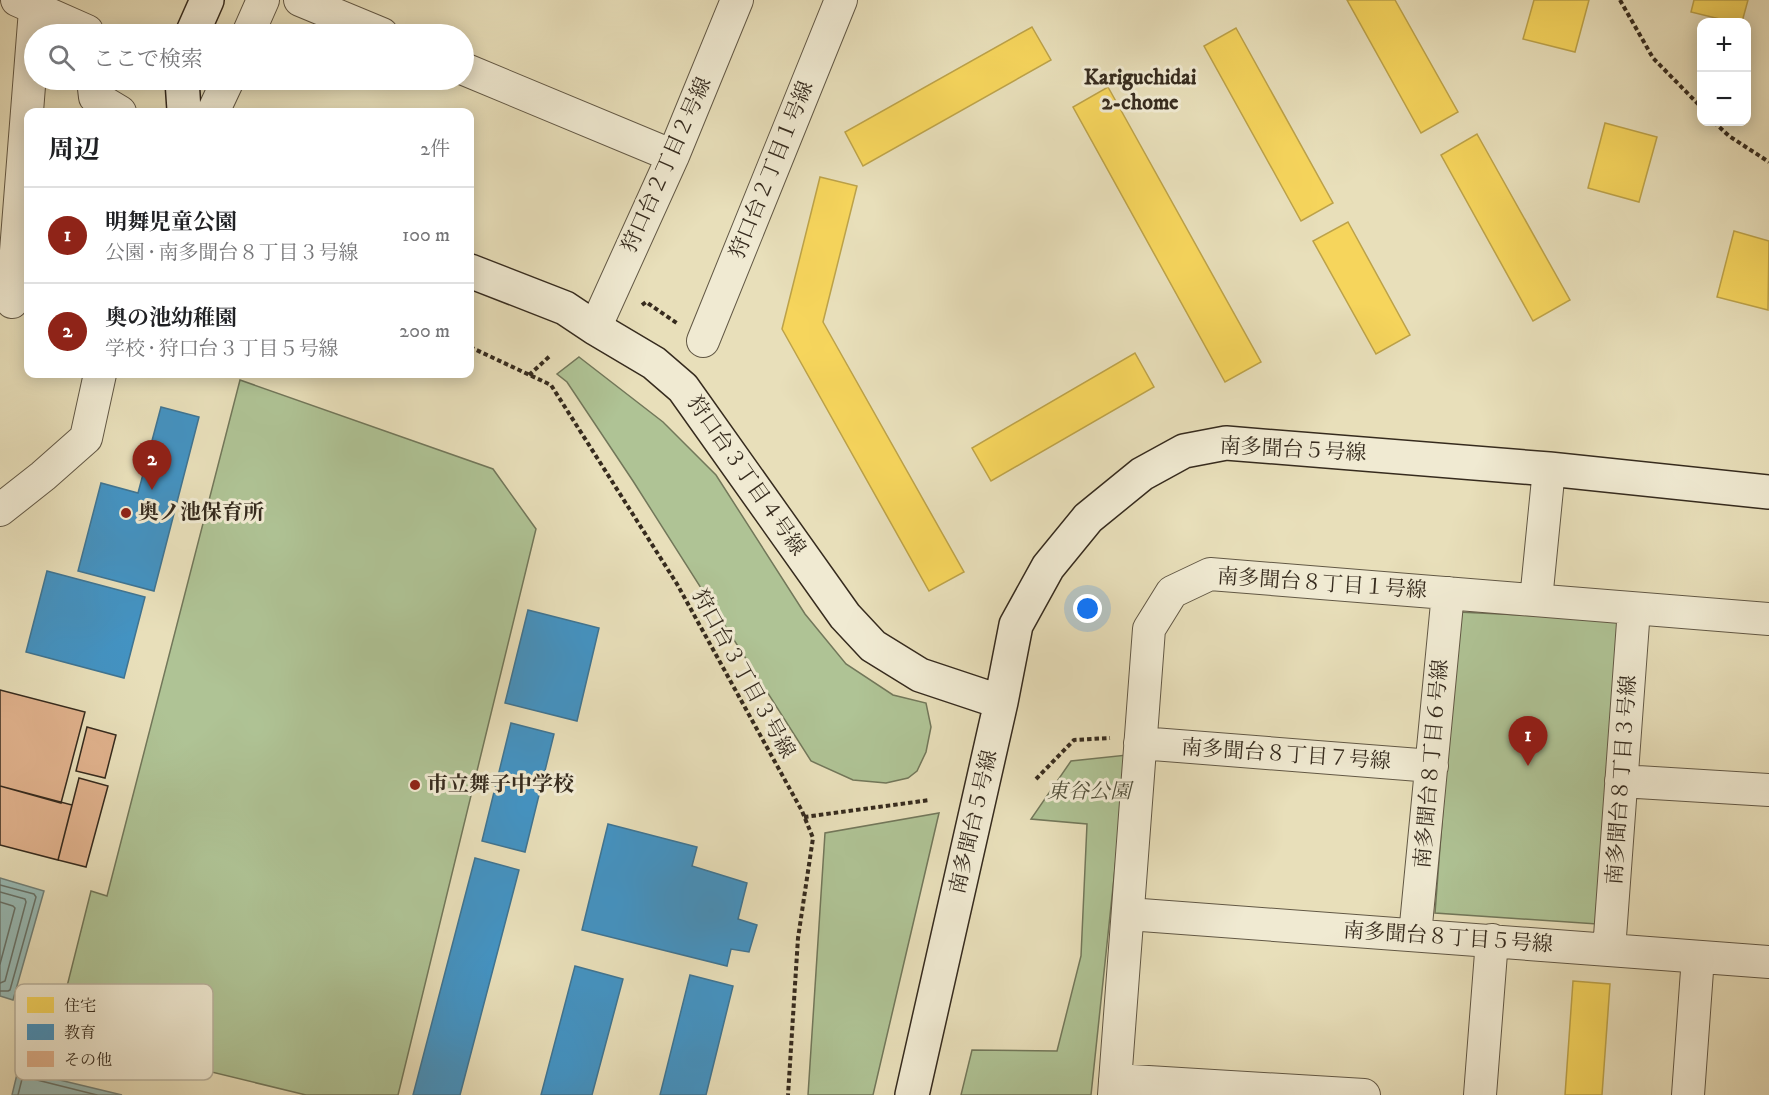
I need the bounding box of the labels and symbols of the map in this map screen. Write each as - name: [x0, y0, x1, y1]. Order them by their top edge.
- district label: Kariguchidai 2-chome: [1084, 64, 1197, 116]
- street label: 狩口台２丁目２号線: [617, 73, 717, 257]
- street label: 狩口台２丁目１号線: [725, 78, 819, 262]
- street label: 狩口台３丁目４号線: [681, 391, 811, 561]
- street label: 南多聞台５号線: [1219, 433, 1367, 467]
- pin: 2: [132, 440, 172, 490]
- place label: 奥ノ池保育所: [138, 500, 264, 526]
- marker: 奥ノ池保育所: [119, 506, 133, 520]
- street label: 南多聞台８丁目１号線: [1216, 564, 1428, 604]
- street label: 狩口台３丁目３号線: [686, 585, 800, 763]
- your location: [1073, 594, 1102, 623]
- street label: 南多聞台８丁目６号線: [1410, 658, 1454, 870]
- street label: 南多聞台８丁目３号線: [1602, 674, 1642, 886]
- pin: 1: [1508, 716, 1547, 766]
- street label: 南多聞台８丁目７号線: [1180, 735, 1392, 775]
- street label: 南多聞台５号線: [945, 747, 1003, 897]
- place label: 市立舞子中学校: [427, 772, 574, 798]
- marker: 市立舞子中学校: [408, 778, 422, 792]
- park label: 東谷公園: [1047, 779, 1134, 805]
- street label: 南多聞台８丁目５号線: [1342, 918, 1554, 958]
- legend: [15, 984, 213, 1080]
- text: 住宅: [64, 996, 96, 1016]
- text: 教育: [64, 1023, 96, 1043]
- text: その他: [64, 1050, 112, 1070]

